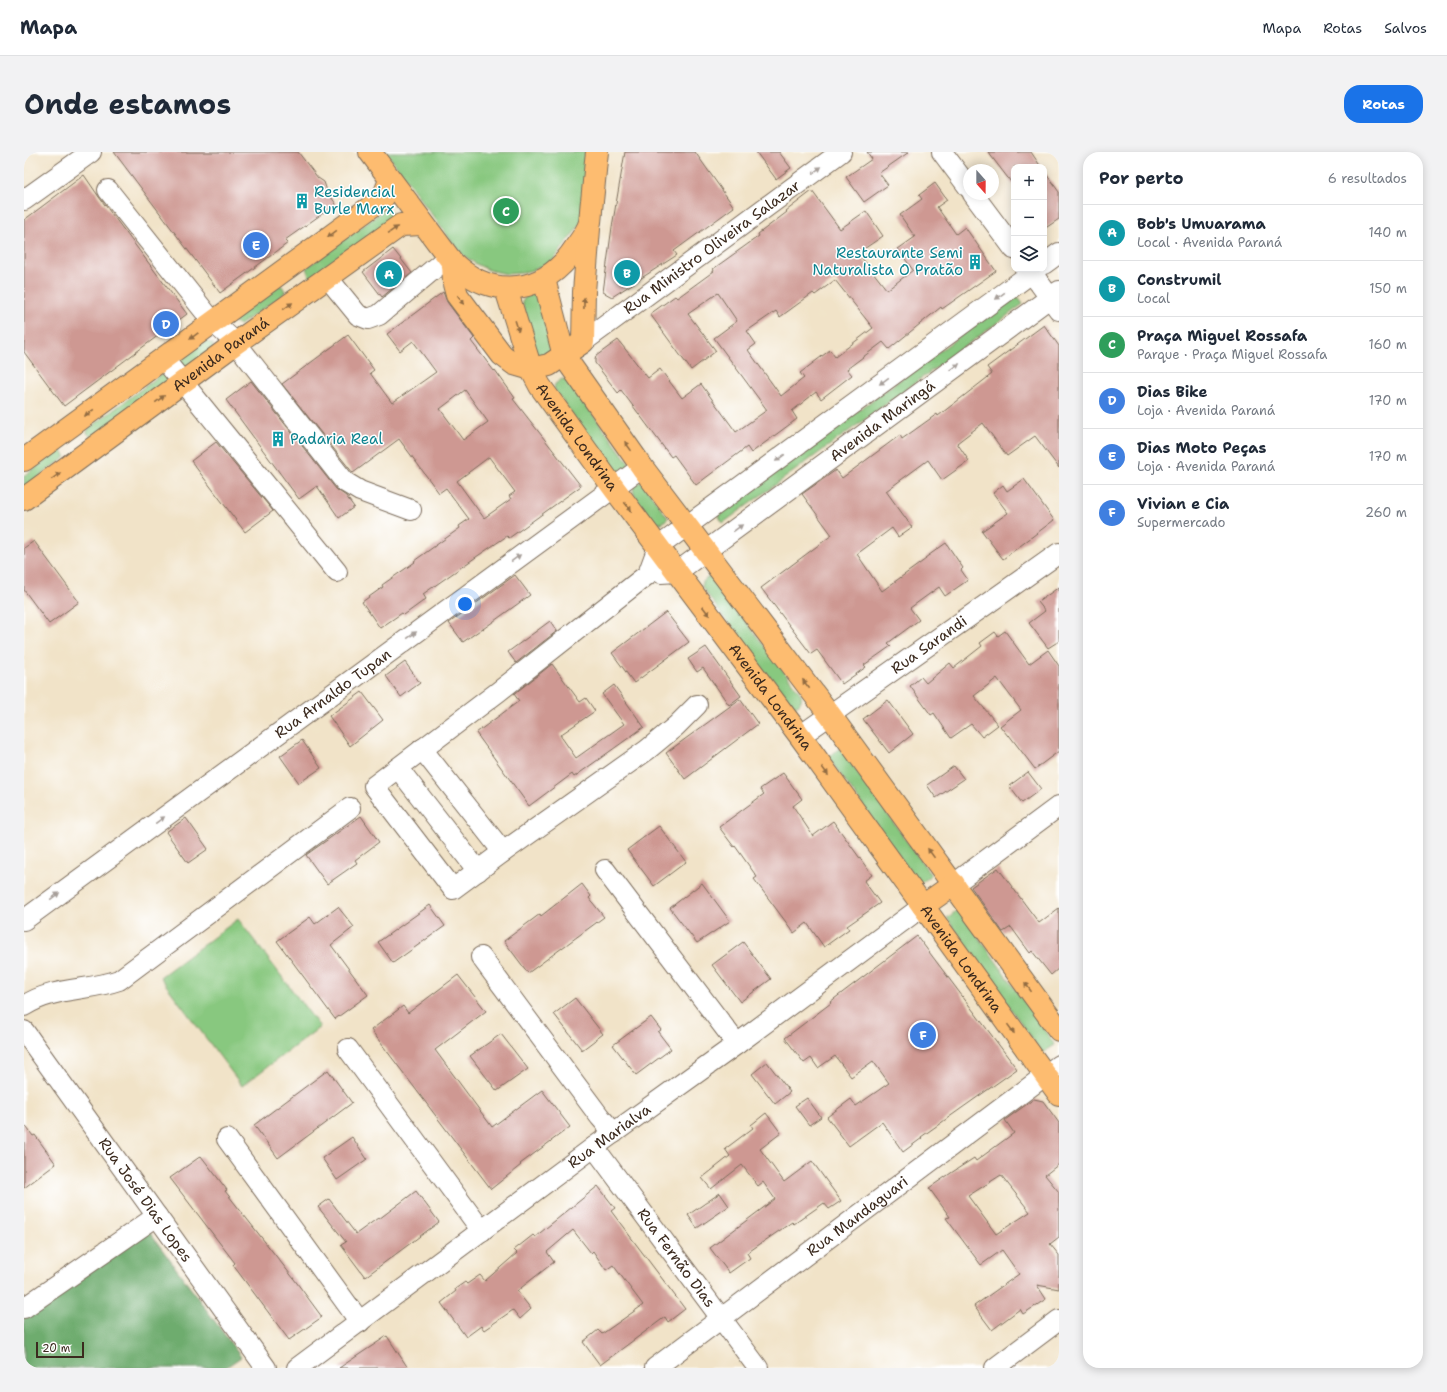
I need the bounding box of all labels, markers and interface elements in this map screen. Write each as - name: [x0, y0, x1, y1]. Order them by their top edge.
- text: Mapa: [20, 15, 77, 40]
- text: Mapa: [1262, 19, 1301, 37]
- text: Rotas: [1323, 19, 1362, 37]
- text: Salvos: [1384, 19, 1427, 37]
- text: Onde estamos: [24, 85, 231, 123]
- button: Rotas: [1344, 85, 1423, 123]
- north arrow: [963, 164, 999, 200]
- map controls: [1011, 164, 1047, 272]
- button: +: [1011, 164, 1047, 200]
- one-way arrow: [812, 166, 822, 174]
- text: Por perto: [1099, 167, 1184, 189]
- text: 6 resultados: [1328, 170, 1407, 187]
- street label: Rua Ministro Oliveira Salazar: [619, 175, 804, 319]
- place label: Residencial Burle Marx: [314, 182, 396, 219]
- building icon: Residencial Burle Marx: [293, 192, 311, 210]
- pin: C: [493, 196, 519, 226]
- button: −: [1011, 200, 1047, 236]
- text: Bob's Umuarama: [1137, 214, 1266, 234]
- text: A: [1107, 224, 1117, 241]
- text: 140 m: [1368, 224, 1407, 241]
- one-way arrow: [388, 226, 399, 234]
- pin: E: [243, 230, 269, 260]
- one-way arrow: [327, 230, 338, 238]
- text: Local · Avenida Paraná: [1137, 234, 1282, 251]
- button: layers: [1011, 236, 1047, 272]
- place label: Restaurante Semi Naturalista O Pratão: [812, 243, 963, 280]
- building icon: Restaurante Semi Naturalista O Pratão: [966, 253, 984, 271]
- pin: B: [614, 258, 640, 288]
- pin: A: [376, 259, 402, 289]
- text: Construmil: [1137, 270, 1222, 290]
- text: B: [1108, 280, 1116, 297]
- text: 150 m: [1369, 280, 1407, 297]
- text: Local: [1137, 290, 1170, 307]
- one-way arrow: [995, 292, 1006, 300]
- one-way arrow: [457, 295, 466, 306]
- one-way arrow: [580, 297, 587, 309]
- one-way arrow: [282, 301, 293, 310]
- pin: D: [153, 309, 179, 339]
- street label: Avenida Paraná: [168, 312, 273, 397]
- one-way arrow: [515, 320, 521, 332]
- text: Praça Miguel Rossafa: [1137, 326, 1307, 346]
- one-way arrow: [189, 332, 199, 340]
- text: C: [1108, 336, 1116, 353]
- text: 160 m: [1369, 336, 1407, 353]
- text: Parque · Praça Miguel Rossafa: [1137, 346, 1327, 363]
- one-way arrow: [950, 363, 961, 372]
- street label: Avenida Maringá: [826, 375, 939, 466]
- one-way arrow: [879, 377, 890, 385]
- street label: Avenida Londrina: [531, 379, 623, 495]
- text: Dias Bike: [1137, 382, 1208, 402]
- text: D: [1107, 392, 1117, 409]
- text: 170 m: [1369, 392, 1407, 409]
- one-way arrow: [155, 395, 166, 403]
- text: Loja · Avenida Paraná: [1137, 402, 1275, 419]
- one-way arrow: [83, 409, 94, 417]
- place label: Padaria Real: [290, 429, 383, 449]
- building icon: Padaria Real: [269, 430, 287, 448]
- text: Dias Moto Peças: [1137, 438, 1266, 458]
- one-way arrow: [623, 440, 632, 451]
- text: E: [1108, 448, 1116, 465]
- text: 170 m: [1369, 448, 1407, 465]
- one-way arrow: [774, 454, 785, 462]
- text: Loja · Avenida Paraná: [1137, 458, 1275, 475]
- one-way arrow: [50, 472, 61, 480]
- text: Vivian e Cia: [1137, 494, 1229, 514]
- one-way arrow: [624, 502, 632, 512]
- text: F: [1108, 504, 1116, 521]
- text: 260 m: [1365, 504, 1407, 521]
- text: Supermercado: [1137, 514, 1225, 531]
- one-way arrow: [732, 523, 743, 532]
- one-way arrow: [511, 554, 522, 562]
- your location: [455, 594, 475, 614]
- one-way arrow: [702, 606, 710, 616]
- street label: Rua Sarandi: [887, 611, 971, 679]
- one-way arrow: [406, 631, 417, 639]
- street label: Avenida Londrina: [724, 639, 817, 755]
- street label: Rua Arnaldo Tupan: [271, 644, 395, 743]
- one-way arrow: [802, 679, 810, 689]
- one-way arrow: [821, 766, 829, 777]
- one-way arrow: [155, 815, 166, 824]
- one-way arrow: [927, 848, 935, 858]
- one-way arrow: [50, 892, 61, 901]
- street label: Avenida Londrina: [915, 901, 1007, 1017]
- one-way arrow: [1024, 981, 1032, 992]
- pin: F: [910, 1020, 936, 1050]
- one-way arrow: [1007, 1024, 1015, 1034]
- street label: Rua Marialva: [564, 1099, 655, 1173]
- street label: Rua José Dias Lopes: [94, 1134, 197, 1266]
- street label: Rua Mandaguari: [803, 1172, 912, 1261]
- street label: Rua Fernão Dias: [633, 1204, 720, 1311]
- scale bar: [36, 1340, 84, 1359]
- text: 20 m: [42, 1341, 70, 1356]

